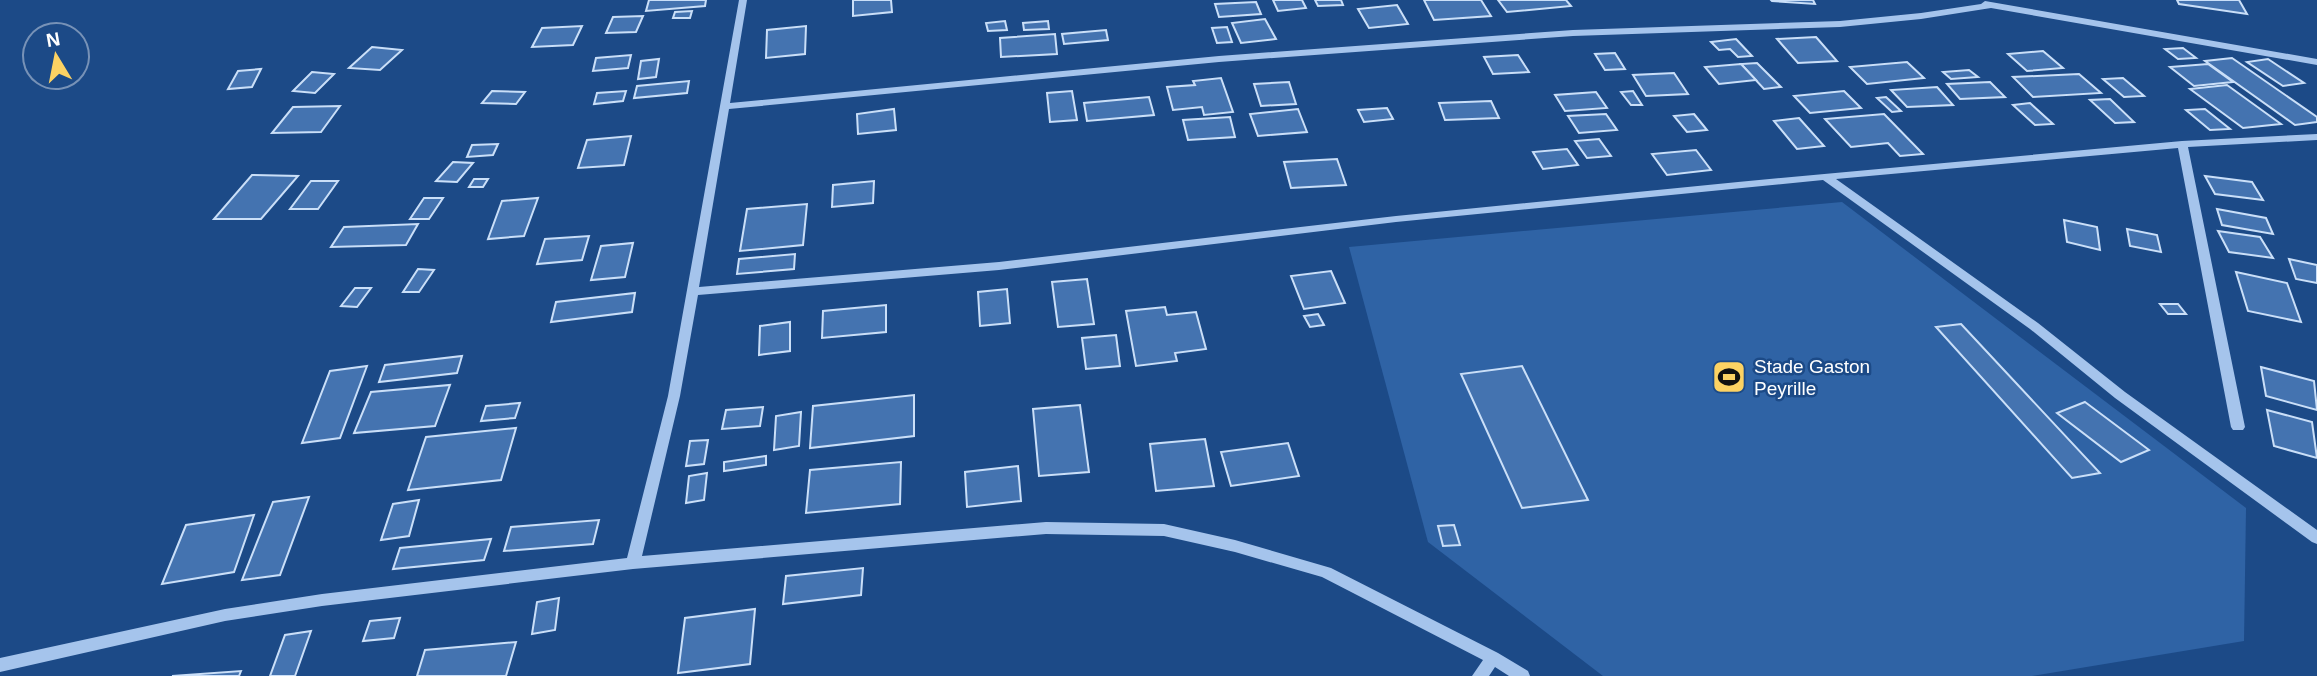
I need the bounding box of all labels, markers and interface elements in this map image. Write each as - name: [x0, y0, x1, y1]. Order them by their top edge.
- north arrow: [21, 21, 91, 91]
- text: N: [45, 28, 62, 51]
- place label: Stade Gaston Peyrille: [1754, 356, 1870, 399]
- sports icon: Stade Gaston Peyrille: [1710, 358, 1748, 396]

